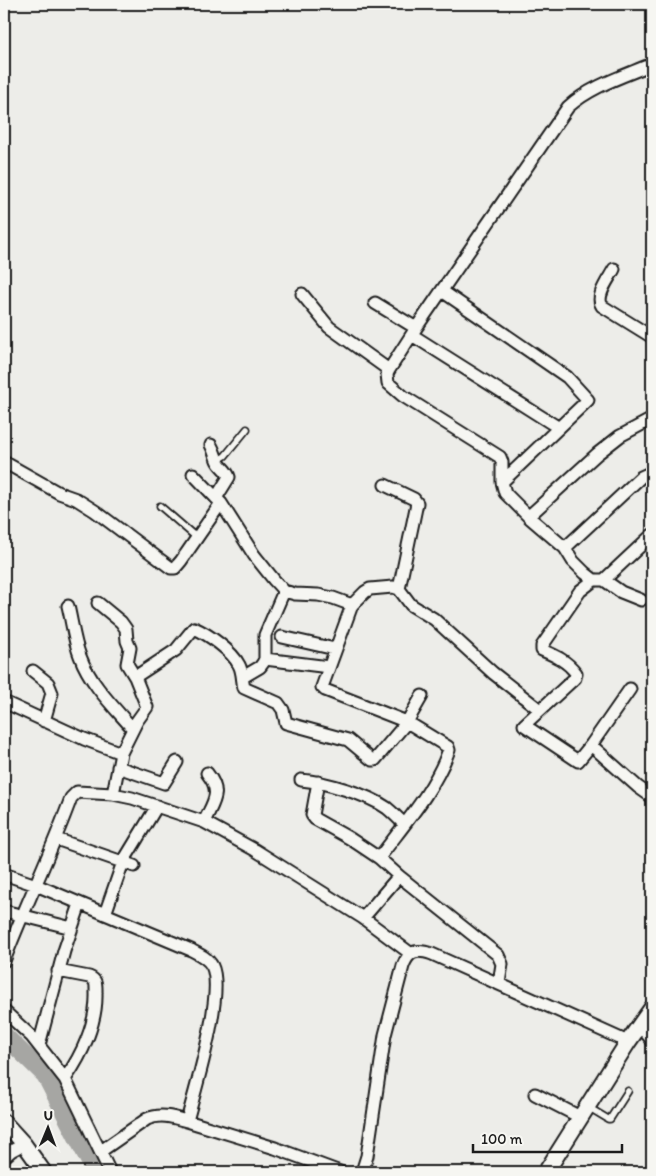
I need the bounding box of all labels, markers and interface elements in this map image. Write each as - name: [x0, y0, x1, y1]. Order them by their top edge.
- north arrow: [22, 1104, 72, 1154]
- text: U: [43, 1107, 53, 1124]
- scale bar: [473, 1121, 622, 1153]
- text: 100 m: [481, 1130, 523, 1148]

